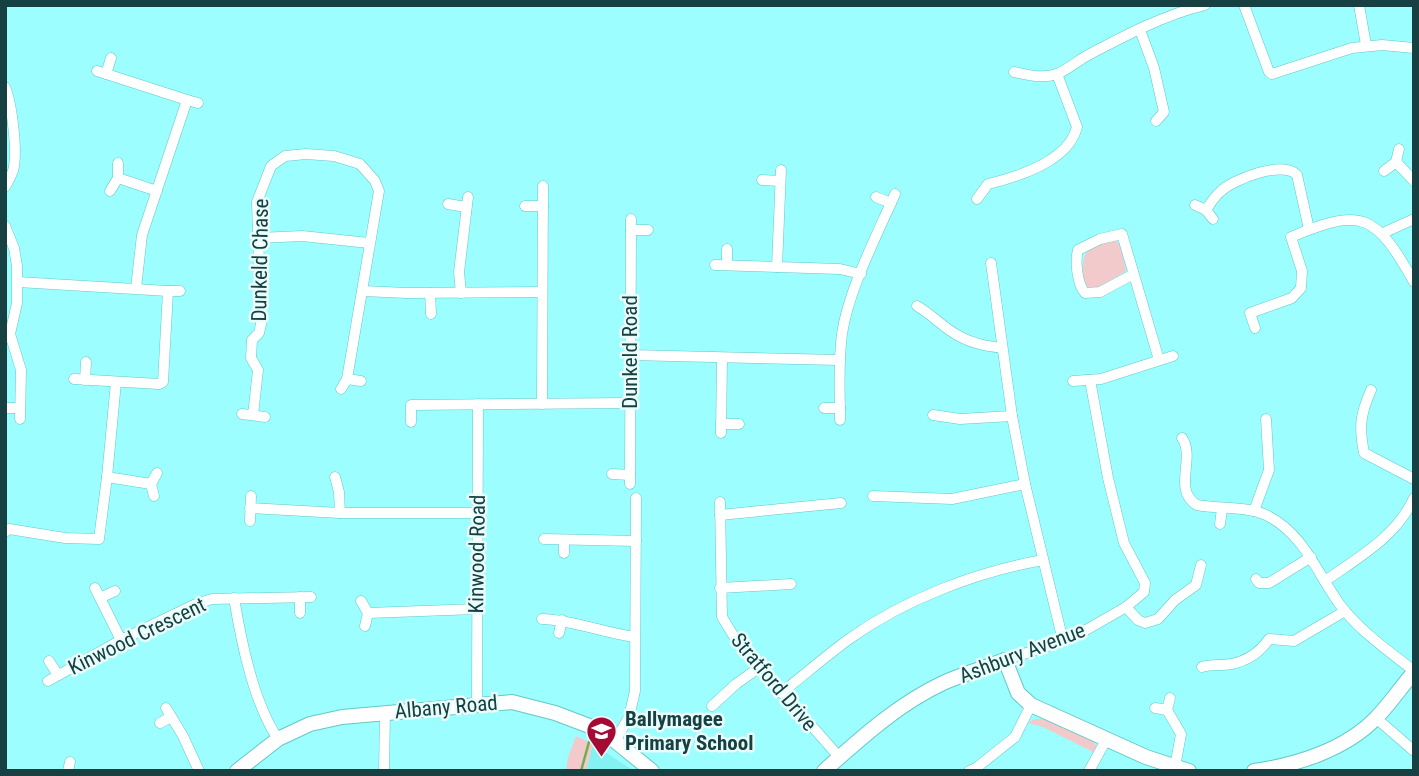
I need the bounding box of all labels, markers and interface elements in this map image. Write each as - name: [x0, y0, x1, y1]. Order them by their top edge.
- street label: Dunkeld Chase: [247, 198, 273, 322]
- street label: Dunkeld Road: [618, 295, 642, 409]
- street label: Kinwood Road: [464, 495, 490, 613]
- street label: Kinwood Crescent: [64, 592, 210, 680]
- street label: Ashbury Avenue: [956, 618, 1088, 688]
- street label: Stratford Drive: [726, 628, 822, 736]
- street label: Albany Road: [394, 691, 498, 723]
- place label: Ballymagee Primary School: [625, 707, 754, 755]
- school or university icon: Ballymagee Primary School: [585, 714, 619, 758]

